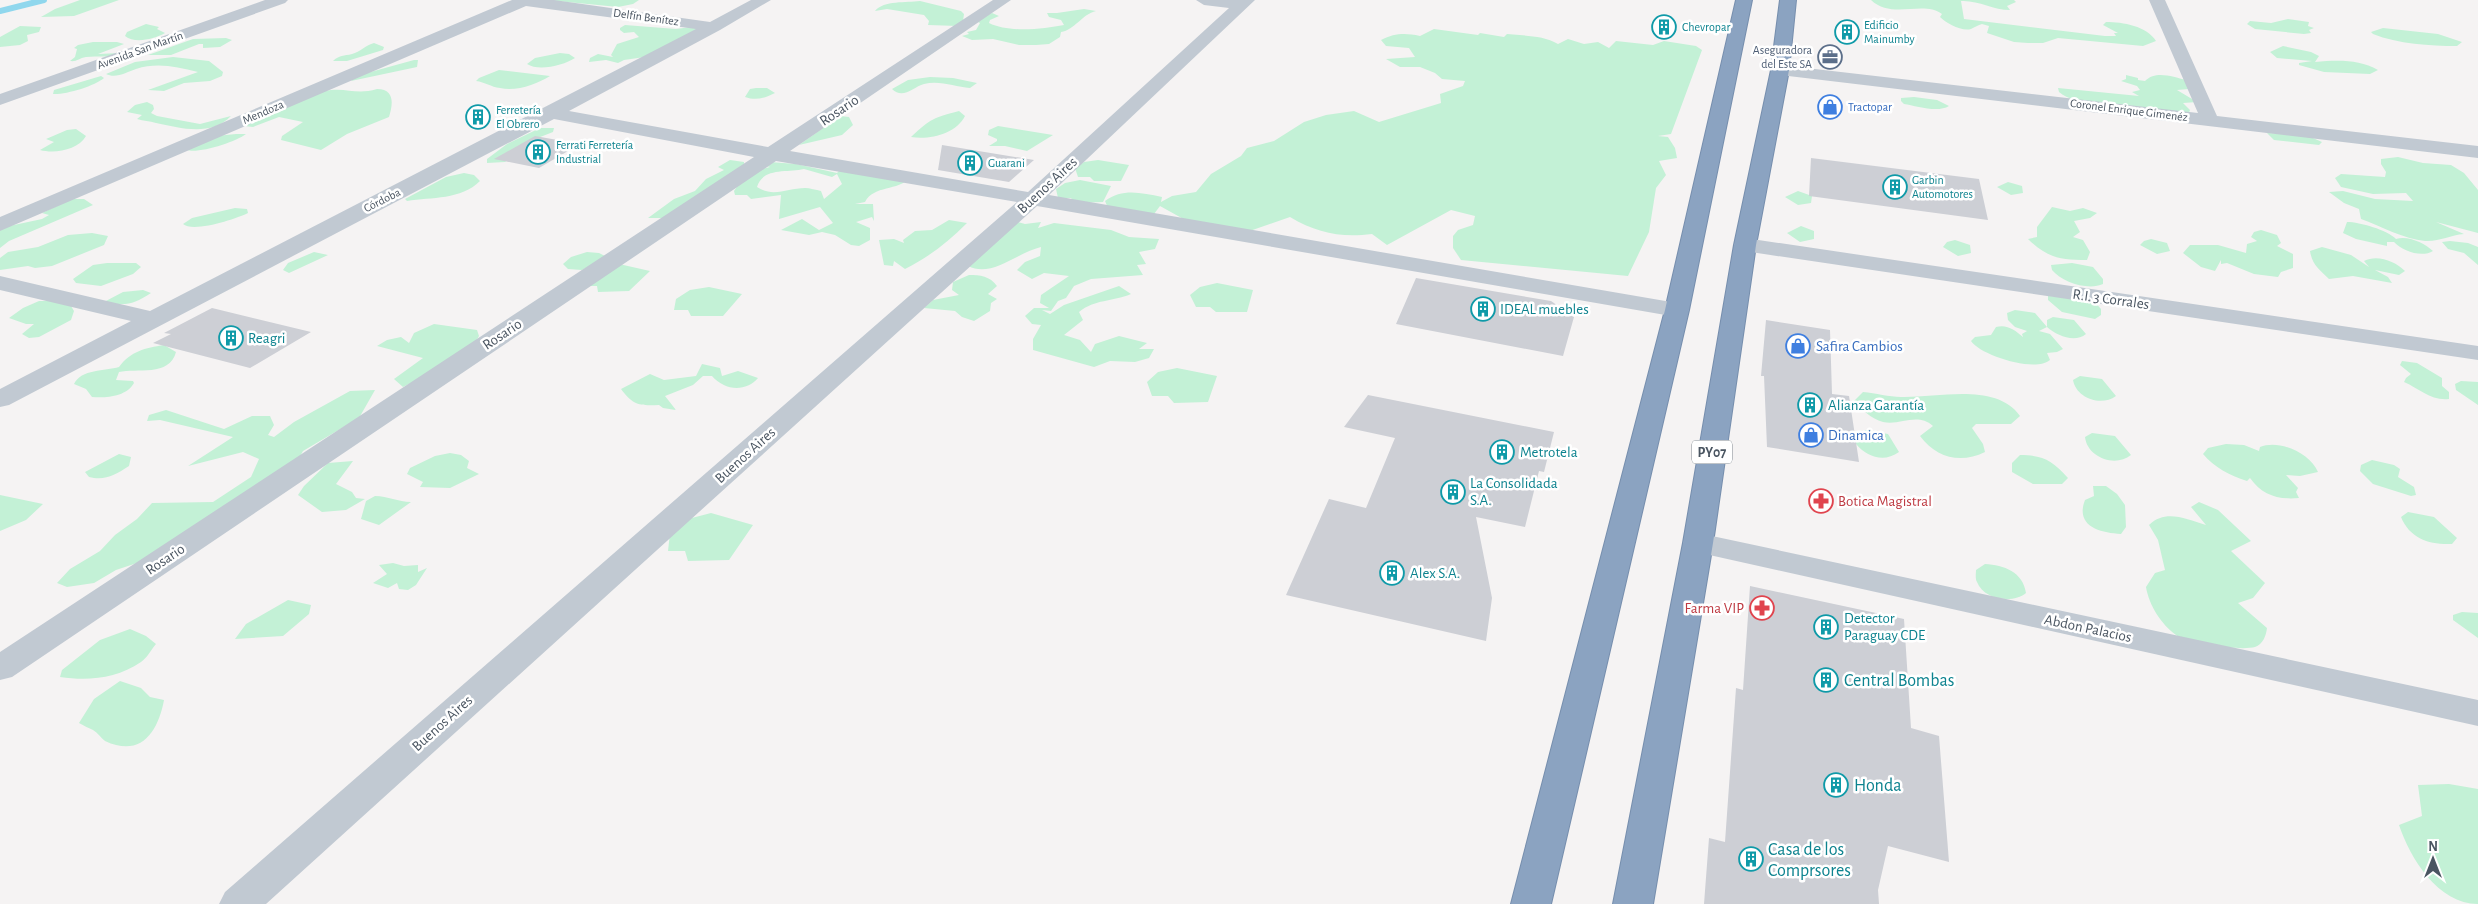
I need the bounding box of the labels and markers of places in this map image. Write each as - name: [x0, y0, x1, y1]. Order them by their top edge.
- building icon: Chevropar: [1651, 14, 1677, 40]
- building icon: Edificio Mainumby: [1834, 19, 1860, 45]
- place label: Edificio Mainumby: [1864, 19, 1915, 46]
- place label: Chevropar: [1682, 21, 1730, 33]
- place label: Aseguradora del Este SA: [1753, 44, 1812, 70]
- office icon: Aseguradora del Este SA: [1817, 44, 1843, 70]
- shop icon: Tractopar: [1817, 94, 1843, 120]
- place label: Tractopar: [1848, 101, 1892, 113]
- building icon: Ferretería El Obrero: [465, 104, 491, 130]
- place label: Ferretería El Obrero: [496, 104, 542, 130]
- building icon: Ferrati Ferretería Industrial: [525, 139, 551, 165]
- place label: Ferrati Ferretería Industrial: [556, 139, 634, 165]
- building icon: Guarani: [957, 150, 983, 176]
- place label: Guarani: [988, 157, 1025, 169]
- building icon: Garbin Automotores: [1882, 174, 1908, 200]
- place label: Garbin Automotores: [1912, 174, 1973, 200]
- building icon: IDEAL muebles: [1470, 296, 1496, 322]
- place label: IDEAL muebles: [1500, 302, 1589, 317]
- building icon: Reagri: [218, 325, 244, 351]
- place label: Reagri: [248, 331, 285, 346]
- shop icon: Safira Cambios: [1785, 333, 1811, 359]
- place label: Safira Cambios: [1816, 339, 1903, 354]
- building icon: Alianza Garantía: [1797, 392, 1823, 418]
- place label: Alianza Garantía: [1828, 398, 1924, 413]
- shop icon: Dinamica: [1798, 422, 1824, 448]
- place label: Dinamica: [1828, 428, 1884, 443]
- building icon: Metrotela: [1489, 439, 1515, 465]
- place label: Metrotela: [1520, 445, 1578, 460]
- place label: La Consolidada S.A.: [1470, 476, 1558, 508]
- building icon: La Consolidada S.A.: [1440, 479, 1466, 505]
- pharmacy icon: Botica Magistral: [1808, 488, 1834, 514]
- place label: Botica Magistral: [1838, 494, 1932, 509]
- building icon: Alex S.A.: [1379, 560, 1405, 586]
- place label: Alex S.A.: [1410, 566, 1460, 581]
- pharmacy icon: Farma VIP: [1749, 595, 1775, 621]
- place label: Farma VIP: [1685, 601, 1744, 616]
- place label: Detector Paraguay CDE: [1844, 611, 1925, 643]
- building icon: Detector Paraguay CDE: [1813, 614, 1839, 640]
- building icon: Central Bombas: [1813, 667, 1839, 693]
- place label: Central Bombas: [1844, 672, 1954, 690]
- building icon: Honda: [1823, 772, 1849, 798]
- place label: Honda: [1854, 777, 1902, 795]
- place label: Casa de los Comprsores: [1768, 841, 1851, 880]
- building icon: Casa de los Comprsores: [1738, 846, 1764, 872]

